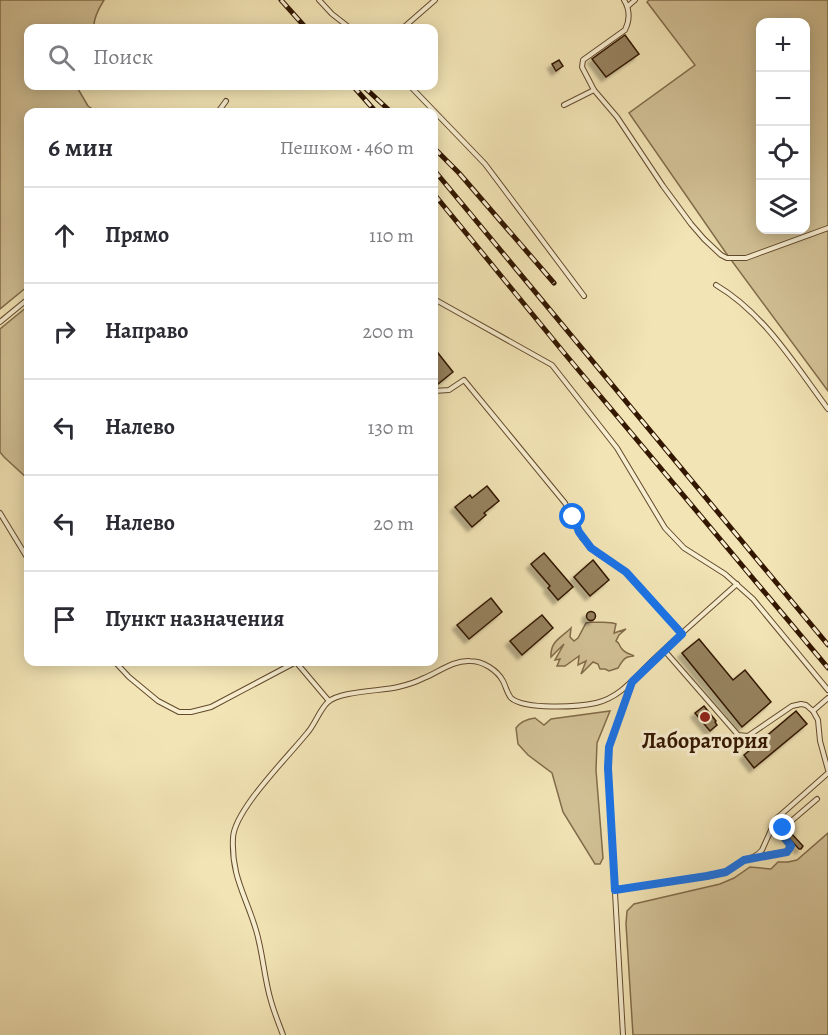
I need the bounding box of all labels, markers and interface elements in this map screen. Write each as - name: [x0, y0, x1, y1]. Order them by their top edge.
- map controls: [756, 18, 810, 234]
- button: +: [756, 18, 810, 72]
- search box: [24, 24, 438, 90]
- icon: search: [45, 41, 78, 74]
- text: Поиск: [93, 42, 153, 72]
- button: −: [756, 72, 810, 126]
- button: locate: [756, 126, 810, 180]
- text: 6 мин: [48, 130, 113, 165]
- text: Пешком · 460 m: [280, 134, 414, 161]
- button: layers: [756, 180, 810, 234]
- icon: ahead: [48, 219, 81, 252]
- text: Прямо: [105, 220, 169, 250]
- text: 110 m: [369, 222, 414, 249]
- icon: right: [48, 315, 81, 348]
- text: Направо: [105, 316, 188, 346]
- text: 200 m: [363, 318, 414, 345]
- icon: left: [48, 411, 81, 444]
- text: Налево: [105, 412, 175, 442]
- text: 130 m: [368, 414, 414, 441]
- route start: [559, 503, 585, 529]
- icon: left: [48, 507, 81, 540]
- text: Налево: [105, 508, 175, 538]
- text: 20 m: [373, 510, 414, 537]
- icon: arrive: [48, 603, 81, 636]
- text: Пункт назначения: [105, 604, 284, 634]
- marker: Лаборатория: [698, 710, 712, 724]
- place label: Лаборатория: [642, 726, 768, 756]
- route end: [769, 814, 795, 840]

